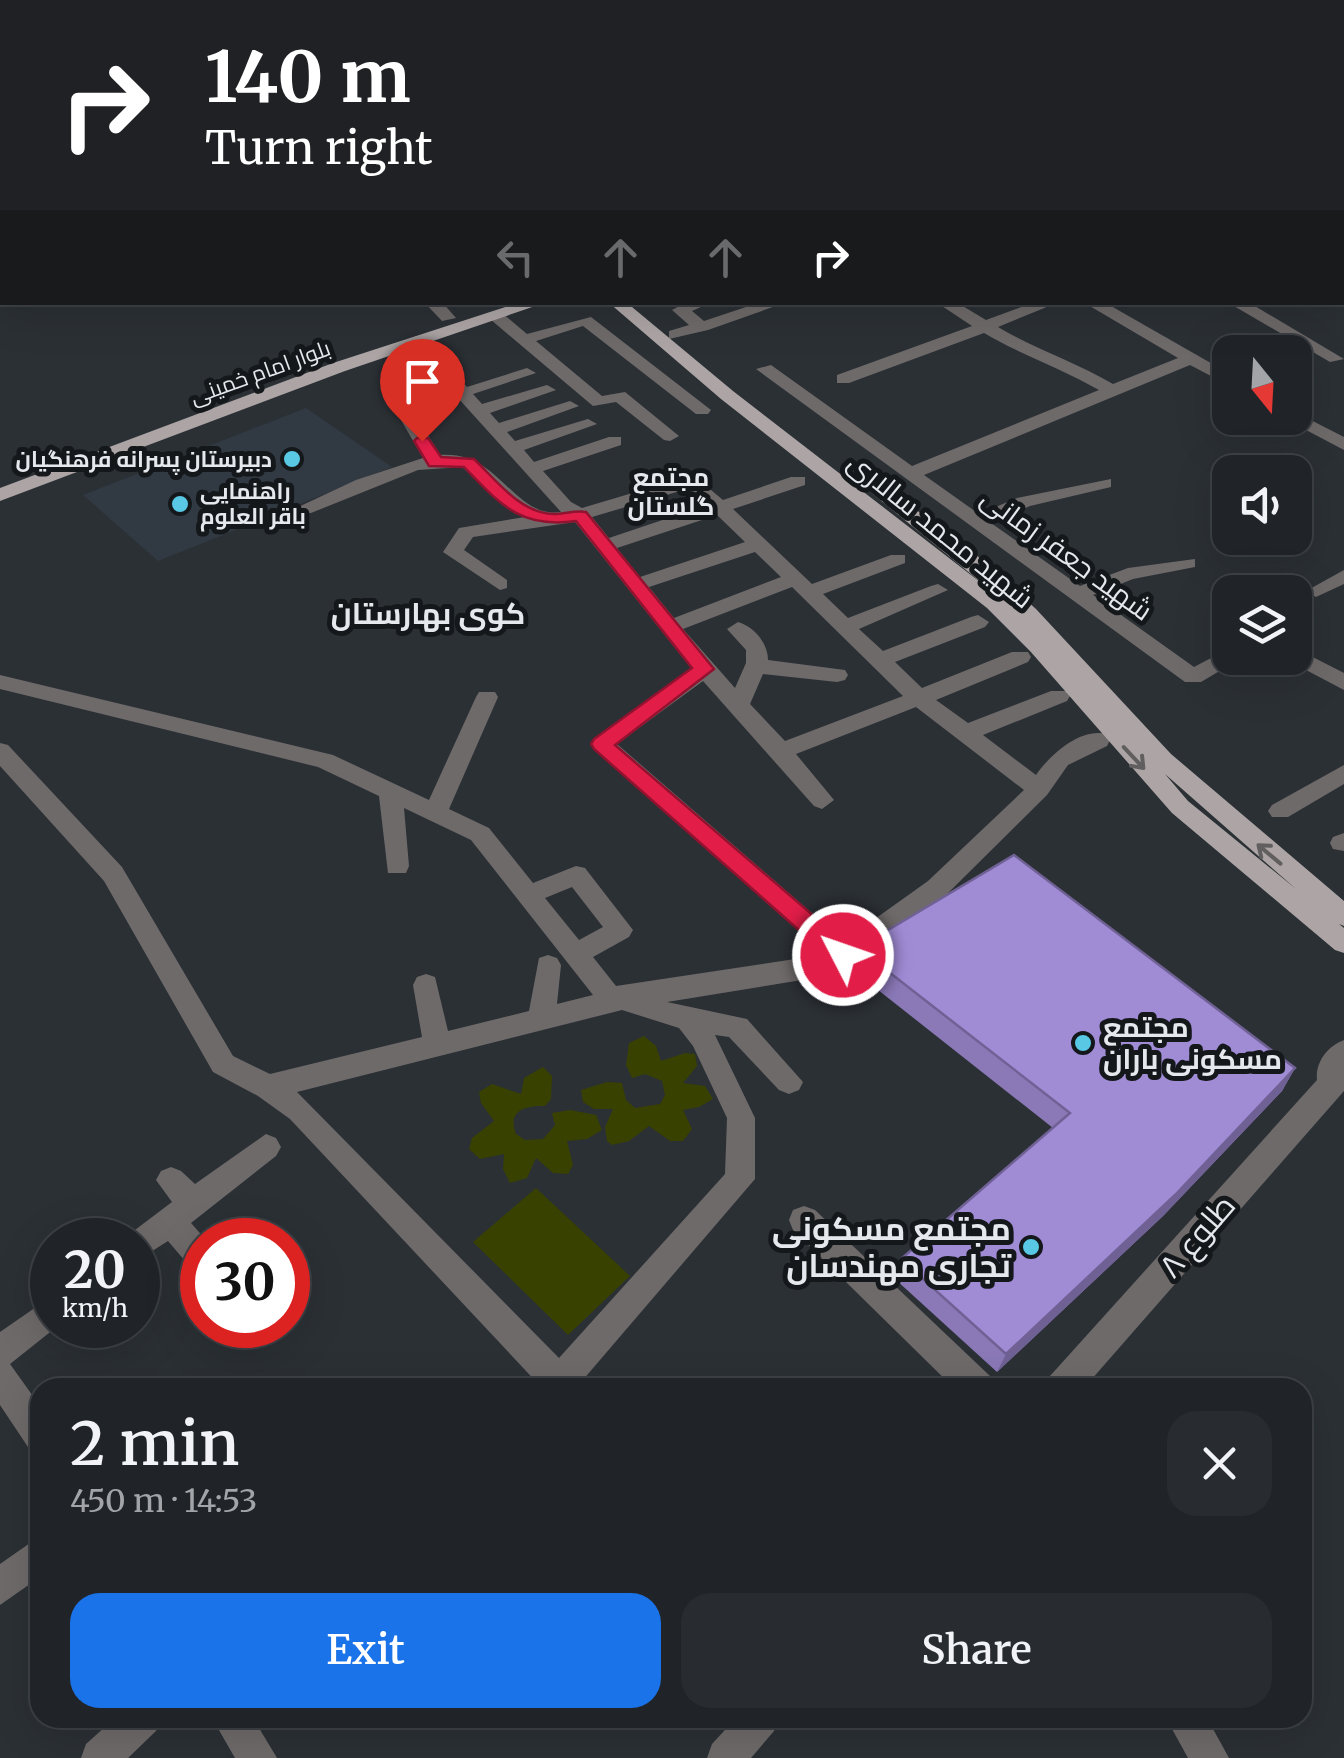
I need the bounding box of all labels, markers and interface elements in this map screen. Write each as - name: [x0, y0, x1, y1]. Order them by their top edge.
- text: 140 m: [205, 33, 411, 121]
- icon: right: [40, 40, 170, 170]
- text: Turn right: [205, 120, 433, 176]
- icon: left: [488, 230, 543, 285]
- icon: ahead: [593, 230, 648, 285]
- icon: ahead: [698, 230, 753, 285]
- icon: right: [803, 230, 858, 285]
- street label: بلوار امام خمینی: [186, 334, 335, 412]
- north arrow: [1212, 335, 1312, 435]
- map controls: [1212, 335, 1312, 675]
- pin: [380, 339, 465, 442]
- icon: arrive: [395, 354, 450, 409]
- street label: شهید محمد سالاری: [841, 444, 1041, 616]
- place label: دبیرستان پسرانه فرهنگیان: [16, 445, 272, 475]
- marker: دبیرستان پسرانه فرهنگیان: [281, 448, 303, 470]
- button: sound: [1212, 455, 1312, 555]
- district label: مجتمع گلستان: [628, 461, 714, 522]
- place label: راهنمایی باقر العلوم: [200, 477, 306, 532]
- street label: شهید جعفر زمانی: [974, 480, 1160, 628]
- marker: راهنمایی باقر العلوم: [169, 493, 191, 515]
- button: layers: [1212, 575, 1312, 675]
- district label: کوی بهارستان: [331, 594, 525, 632]
- one-way arrow: [1122, 745, 1145, 770]
- one-way arrow: [1256, 844, 1282, 866]
- position arrow: [791, 903, 895, 1007]
- place label: مجتمع مسکونی باران: [1103, 1009, 1282, 1077]
- marker: مجتمع مسکونی باران: [1072, 1032, 1094, 1054]
- street label: طلوع ۸: [1150, 1186, 1246, 1287]
- place label: مجتمع مسکونی تجاری مهندسان: [772, 1209, 1012, 1286]
- speed limit sign: 30: [180, 1218, 310, 1348]
- marker: مجتمع مسکونی تجاری مهندسان: [1020, 1236, 1042, 1258]
- text: 20: [64, 1239, 126, 1302]
- text: km/h: [62, 1292, 128, 1324]
- text: 2 min: [70, 1406, 239, 1481]
- button: close: [1167, 1411, 1272, 1516]
- text: 450 m · 14:53: [70, 1481, 257, 1521]
- button: Exit: [70, 1593, 661, 1708]
- button: Share: [681, 1593, 1272, 1708]

